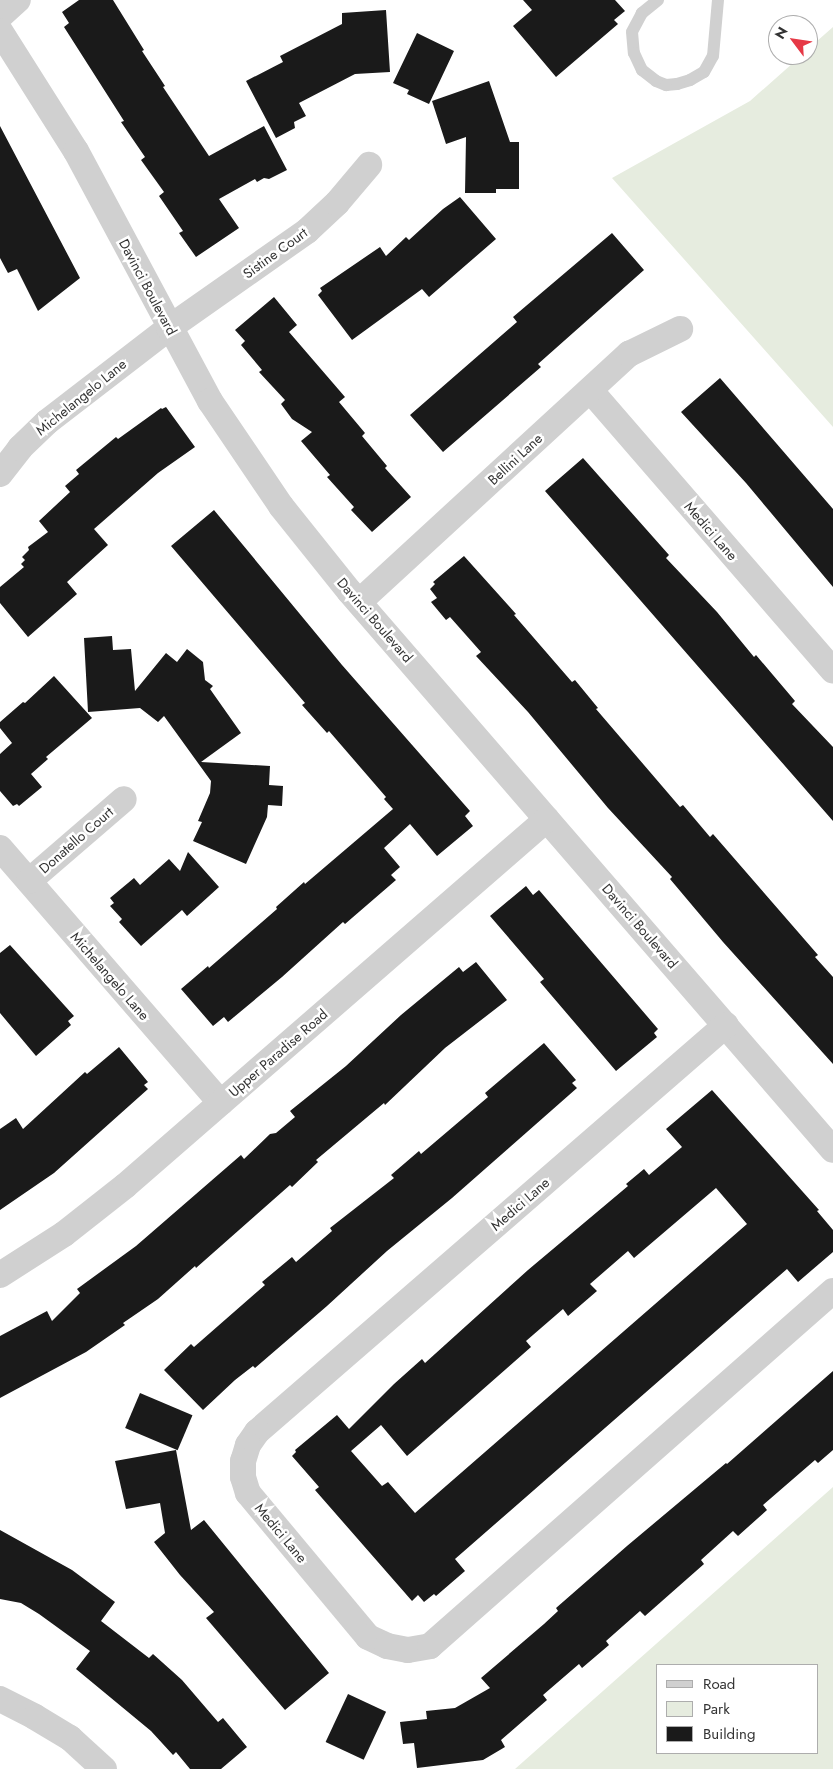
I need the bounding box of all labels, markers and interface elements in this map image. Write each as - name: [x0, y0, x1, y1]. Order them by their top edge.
- north arrow: [768, 15, 818, 65]
- text: N: [770, 23, 792, 43]
- street label: Sistine Court: [240, 224, 310, 282]
- street label: Davinci Boulevard: [116, 236, 180, 338]
- street label: Michelangelo Lane: [32, 355, 130, 439]
- street label: Bellini Lane: [484, 430, 546, 488]
- street label: Medici Lane: [681, 498, 741, 564]
- street label: Davinci Boulevard: [334, 574, 416, 666]
- street label: Donatello Court: [35, 803, 117, 877]
- street label: Davinci Boulevard: [599, 880, 681, 972]
- street label: Michelangelo Lane: [67, 928, 153, 1024]
- street label: Upper Paradise Road: [225, 1006, 331, 1100]
- street label: Medici Lane: [487, 1174, 553, 1234]
- street label: Medici Lane: [251, 1500, 311, 1566]
- legend: [656, 1664, 818, 1754]
- text: Road: [703, 1673, 735, 1695]
- text: Park: [703, 1698, 730, 1720]
- text: Building: [703, 1723, 755, 1745]

